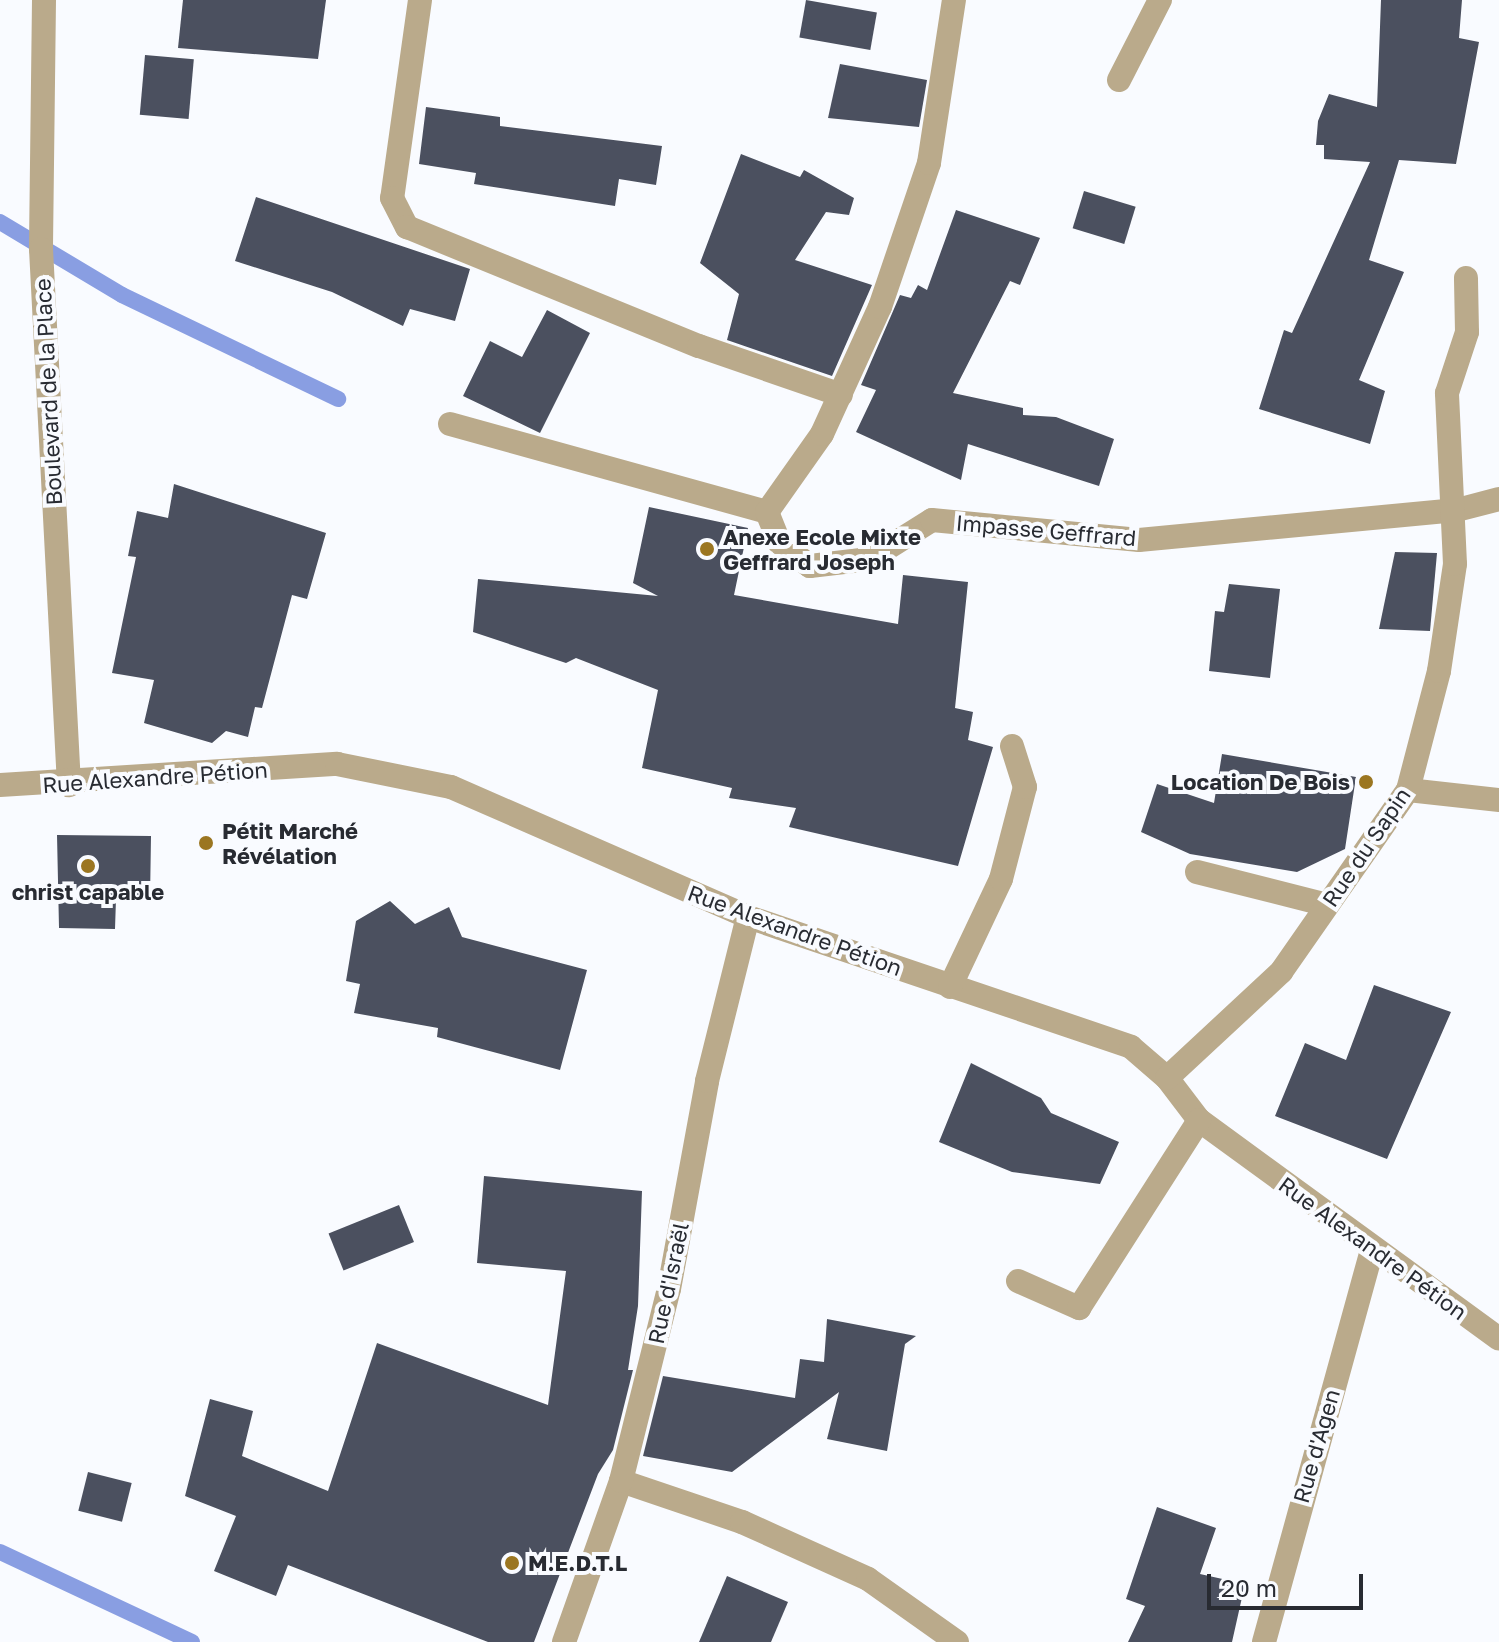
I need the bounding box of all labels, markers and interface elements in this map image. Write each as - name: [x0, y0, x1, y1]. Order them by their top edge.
- street label: Boulevard de la Place: [29, 278, 67, 506]
- street label: Impasse Geffrard: [955, 509, 1137, 551]
- place label: Anexe Ecole Mixte Geffrard Joseph: [723, 523, 921, 574]
- marker: Anexe Ecole Mixte Geffrard Joseph: [698, 540, 716, 558]
- street label: Rue Alexandre Pétion: [41, 756, 269, 798]
- place label: Location De Bois: [1171, 769, 1350, 795]
- marker: Location De Bois: [1357, 773, 1375, 791]
- street label: Rue du Sapin: [1317, 782, 1415, 912]
- place label: Pétit Marché Révélation: [222, 817, 358, 868]
- marker: Pétit Marché Révélation: [197, 834, 215, 852]
- marker: christ capable: [79, 857, 97, 875]
- place label: christ capable: [12, 879, 164, 905]
- street label: Rue Alexandre Pétion: [684, 879, 906, 981]
- street label: Rue Alexandre Pétion: [1274, 1171, 1472, 1325]
- street label: Rue d'Israël: [642, 1220, 694, 1346]
- street label: Rue d'Agen: [1287, 1386, 1345, 1506]
- place label: M.E.D.T.L: [528, 1550, 627, 1576]
- marker: M.E.D.T.L: [503, 1554, 521, 1572]
- scale bar: [1211, 1558, 1367, 1608]
- text: 20 m: [1221, 1573, 1277, 1602]

